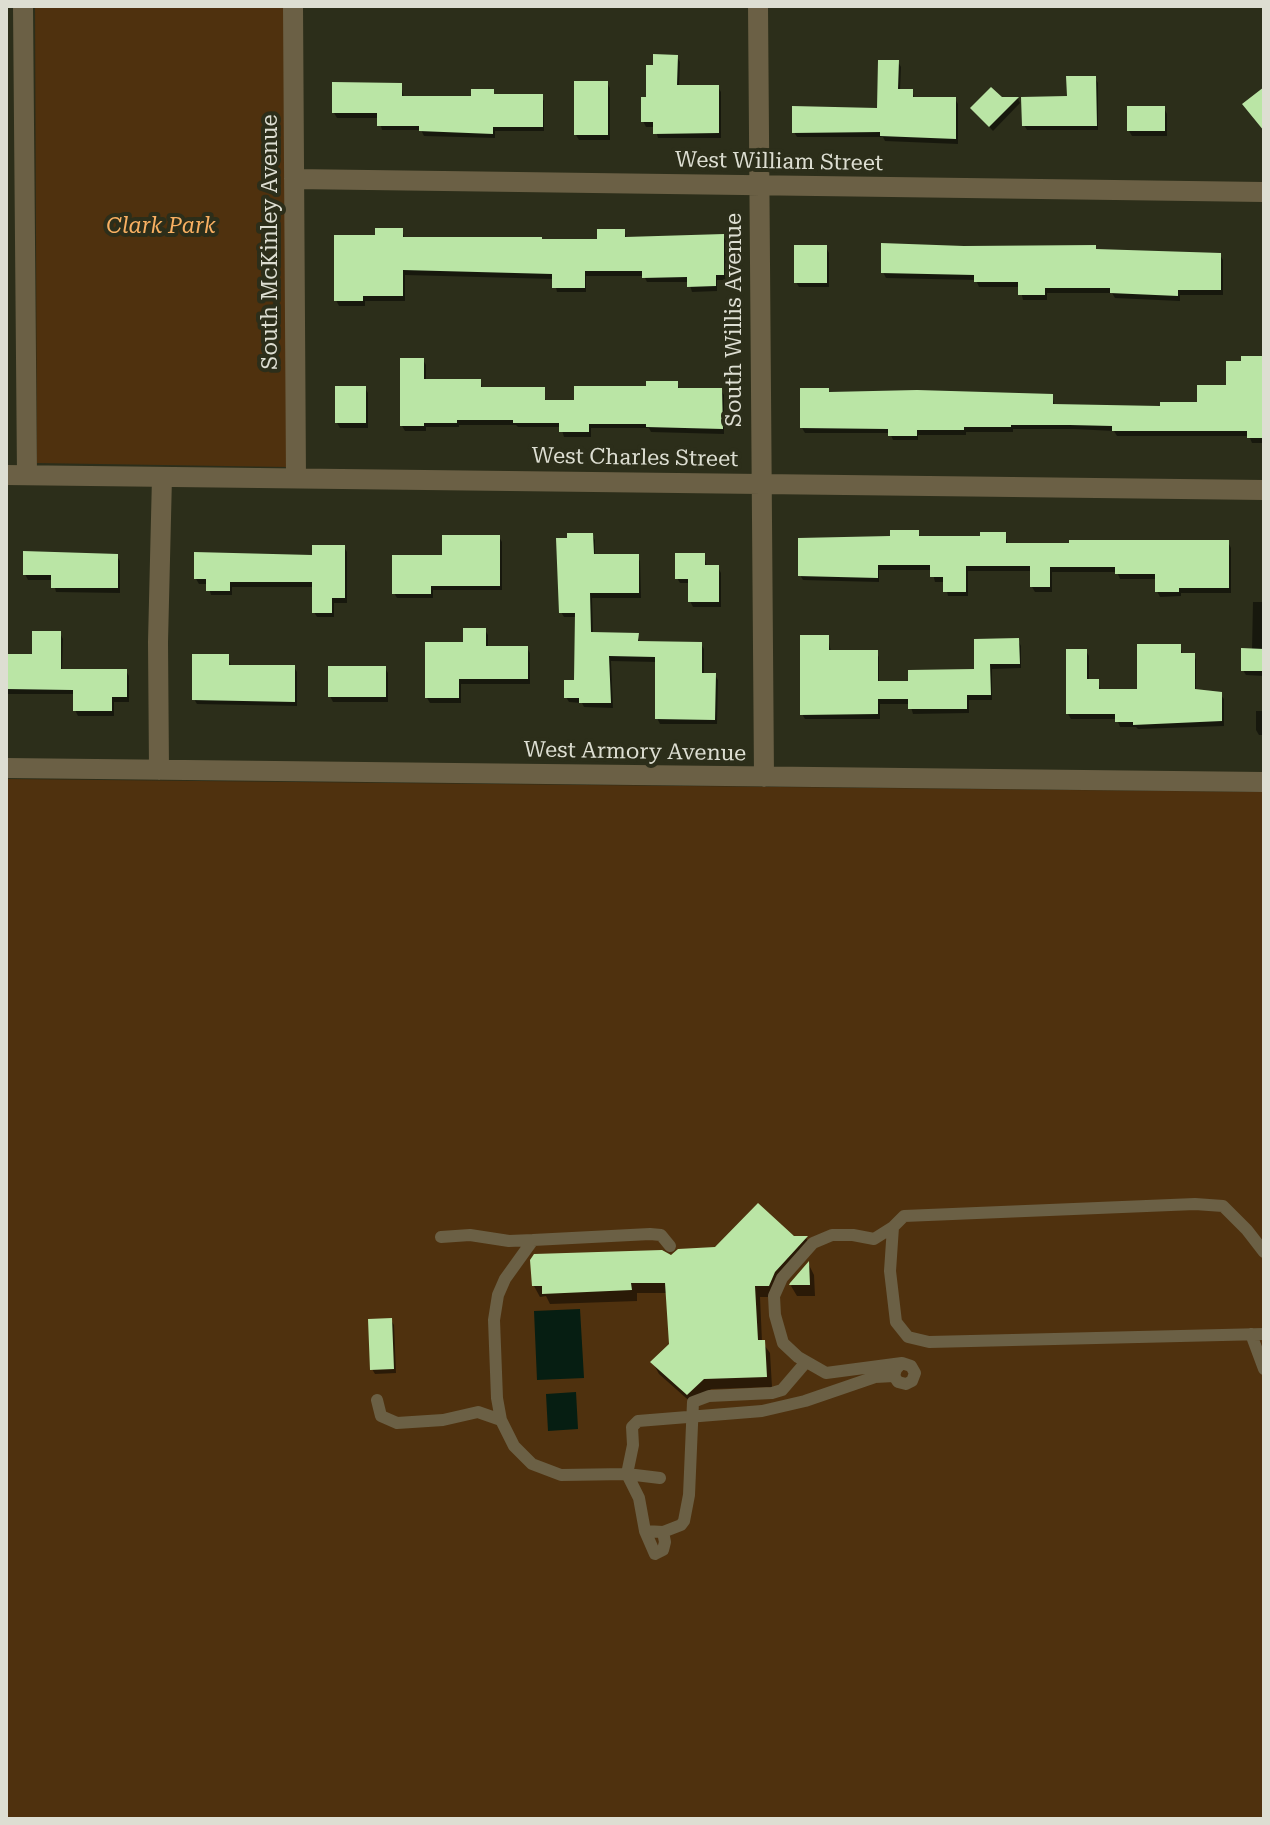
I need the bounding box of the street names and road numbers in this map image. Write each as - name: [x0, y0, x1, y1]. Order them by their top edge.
- street label: South McKinley Avenue: [258, 114, 284, 370]
- street label: West William Street: [675, 147, 883, 177]
- street label: South Willis Avenue: [722, 213, 748, 427]
- street label: West Charles Street: [531, 443, 739, 473]
- street label: West Armory Avenue: [523, 737, 747, 767]

